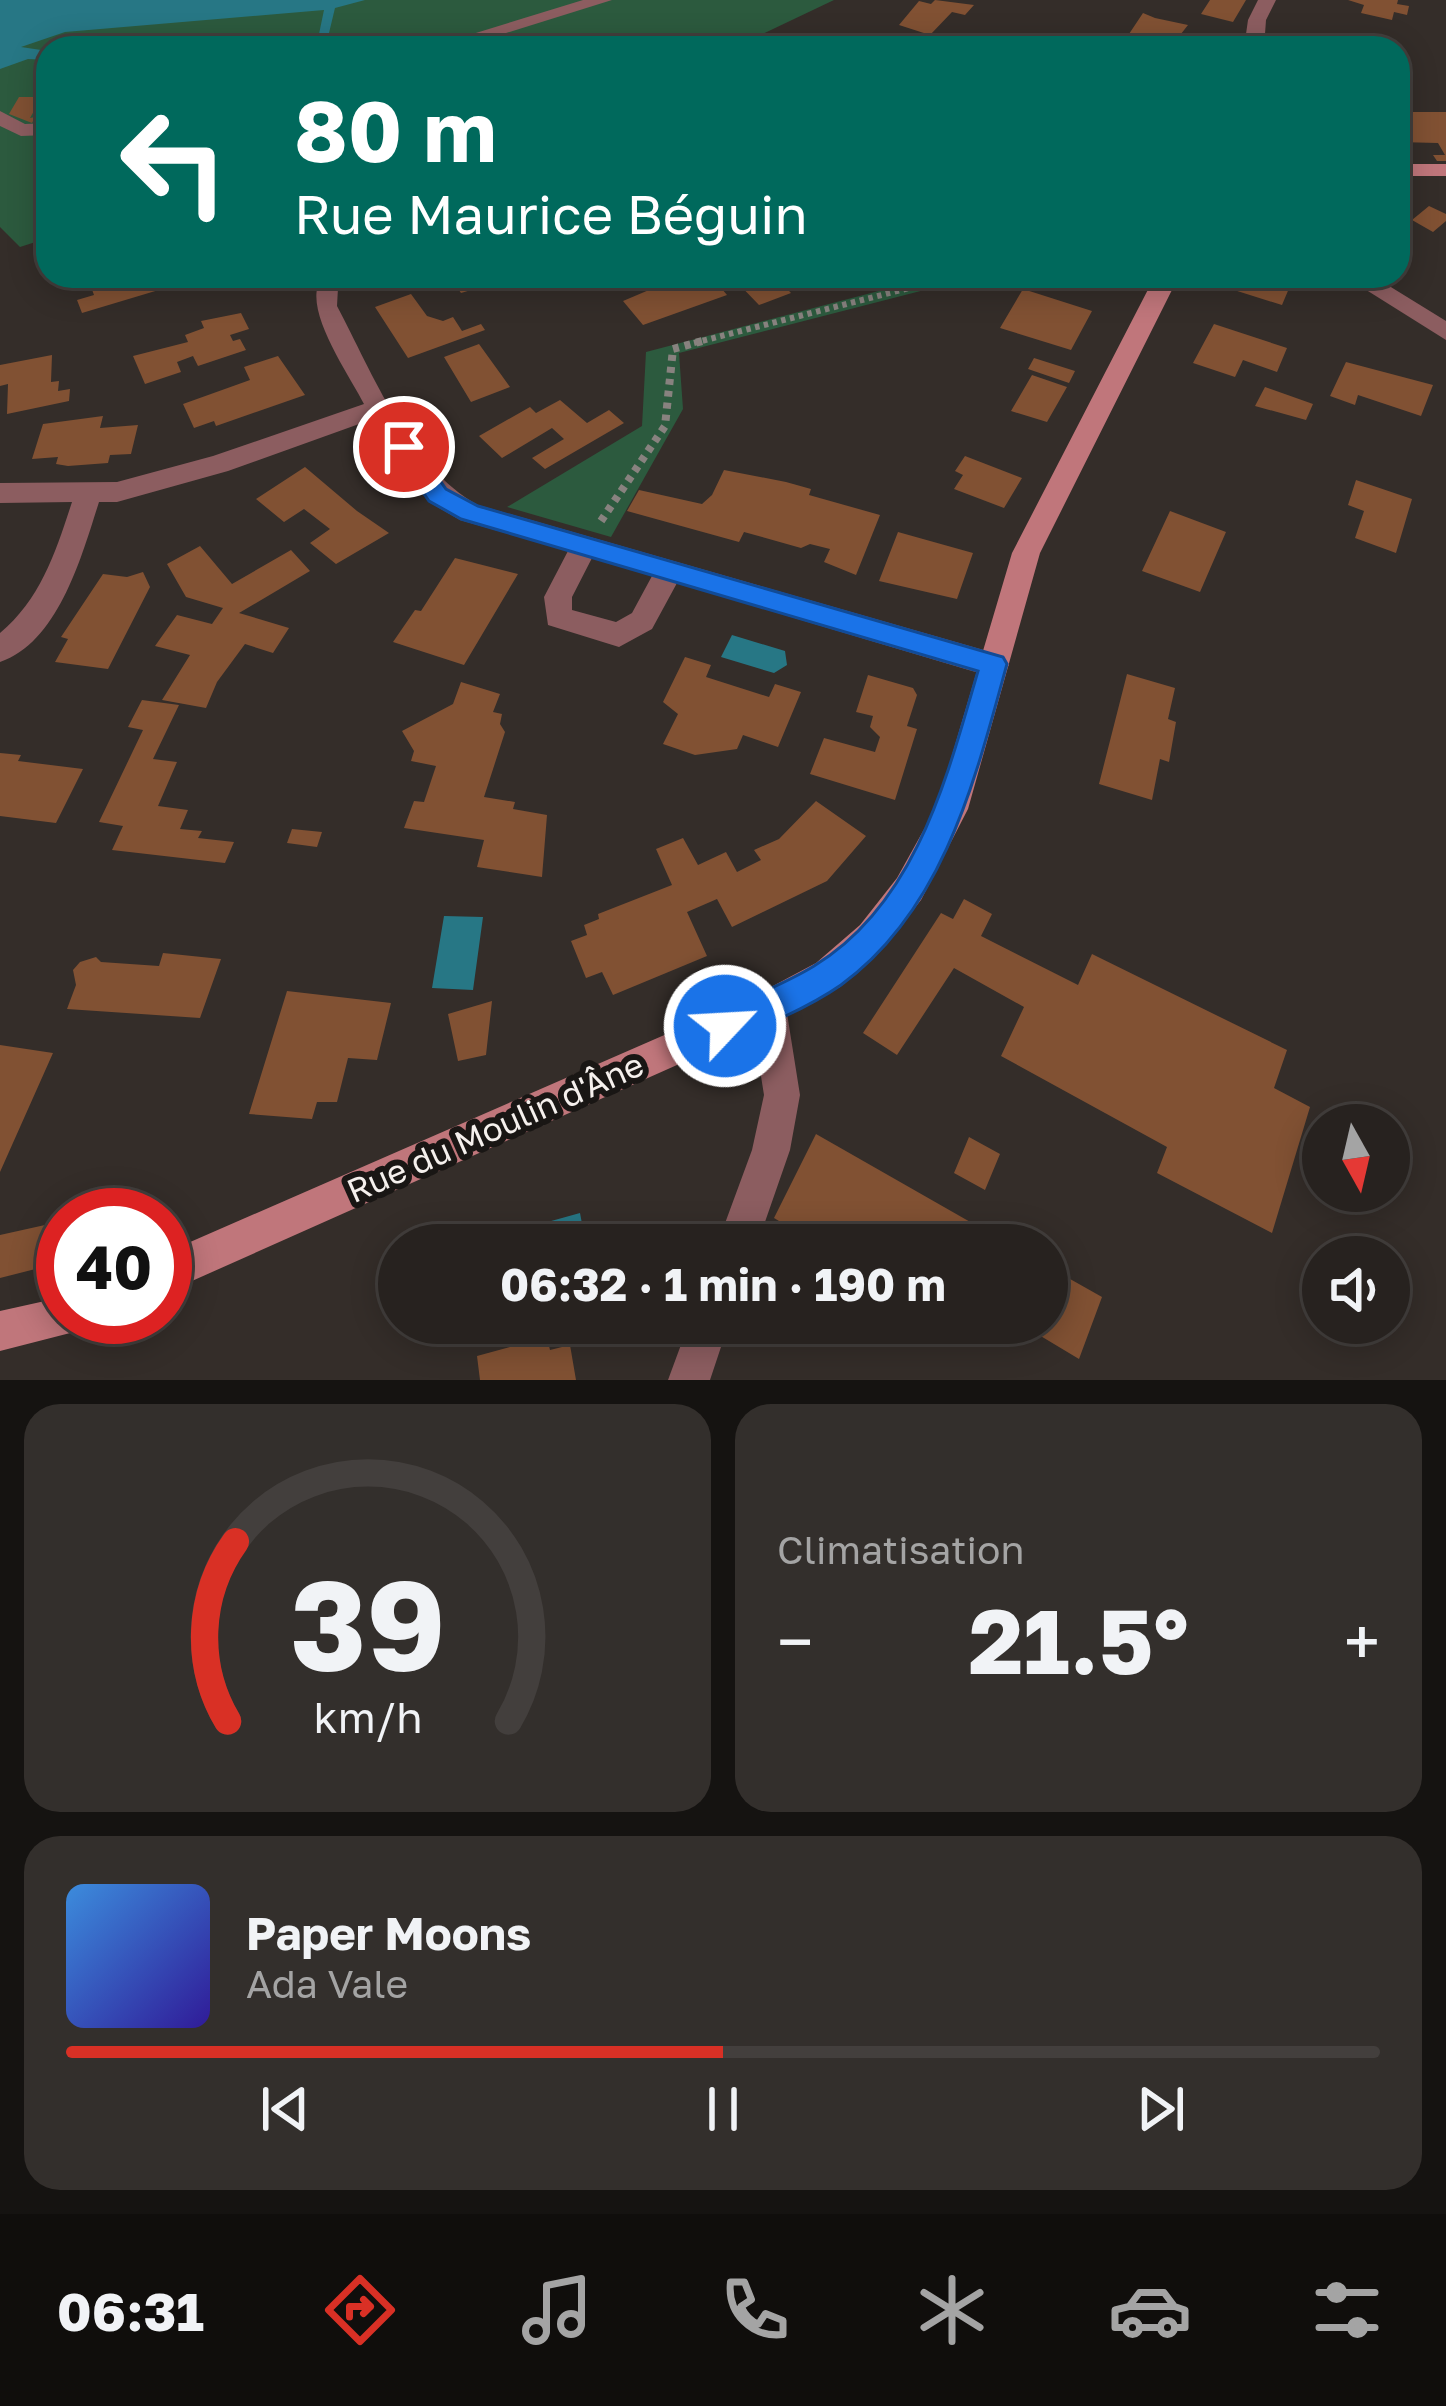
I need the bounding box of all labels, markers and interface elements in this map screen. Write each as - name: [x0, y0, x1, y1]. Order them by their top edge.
- text: 80 m: [294, 80, 497, 180]
- icon: left: [96, 84, 252, 240]
- text: Rue Maurice Béguin: [294, 181, 808, 246]
- pin: [353, 396, 455, 498]
- icon: arrive: [371, 414, 437, 480]
- position arrow: [662, 963, 788, 1089]
- street label: Rue du Moulin d'Âne: [341, 1044, 649, 1210]
- north arrow: [1302, 1104, 1410, 1212]
- map controls: [1302, 1104, 1410, 1344]
- speed limit sign: 40: [36, 1188, 192, 1344]
- button: sound: [1302, 1236, 1410, 1344]
- text: 06:32 · 1 min · 190 m: [500, 1257, 946, 1311]
- text: Climatisation: [777, 1526, 1024, 1573]
- text: 39: [290, 1548, 445, 1697]
- text: 21.5°: [968, 1586, 1189, 1694]
- text: −: [777, 1601, 813, 1681]
- text: +: [1344, 1601, 1380, 1681]
- text: km/h: [313, 1691, 422, 1742]
- text: Paper Moons: [246, 1906, 531, 1960]
- text: Ada Vale: [246, 1960, 408, 2007]
- icon: previous: [252, 2076, 318, 2142]
- icon: pause: [690, 2076, 756, 2142]
- icon: next: [1128, 2076, 1194, 2142]
- icon: directions: [318, 2268, 402, 2352]
- icon: music: [515, 2268, 599, 2352]
- icon: phone: [713, 2268, 797, 2352]
- icon: climate: [910, 2268, 994, 2352]
- icon: car: [1108, 2268, 1192, 2352]
- icon: filters: [1305, 2268, 1389, 2352]
- text: 06:31: [57, 2278, 204, 2343]

